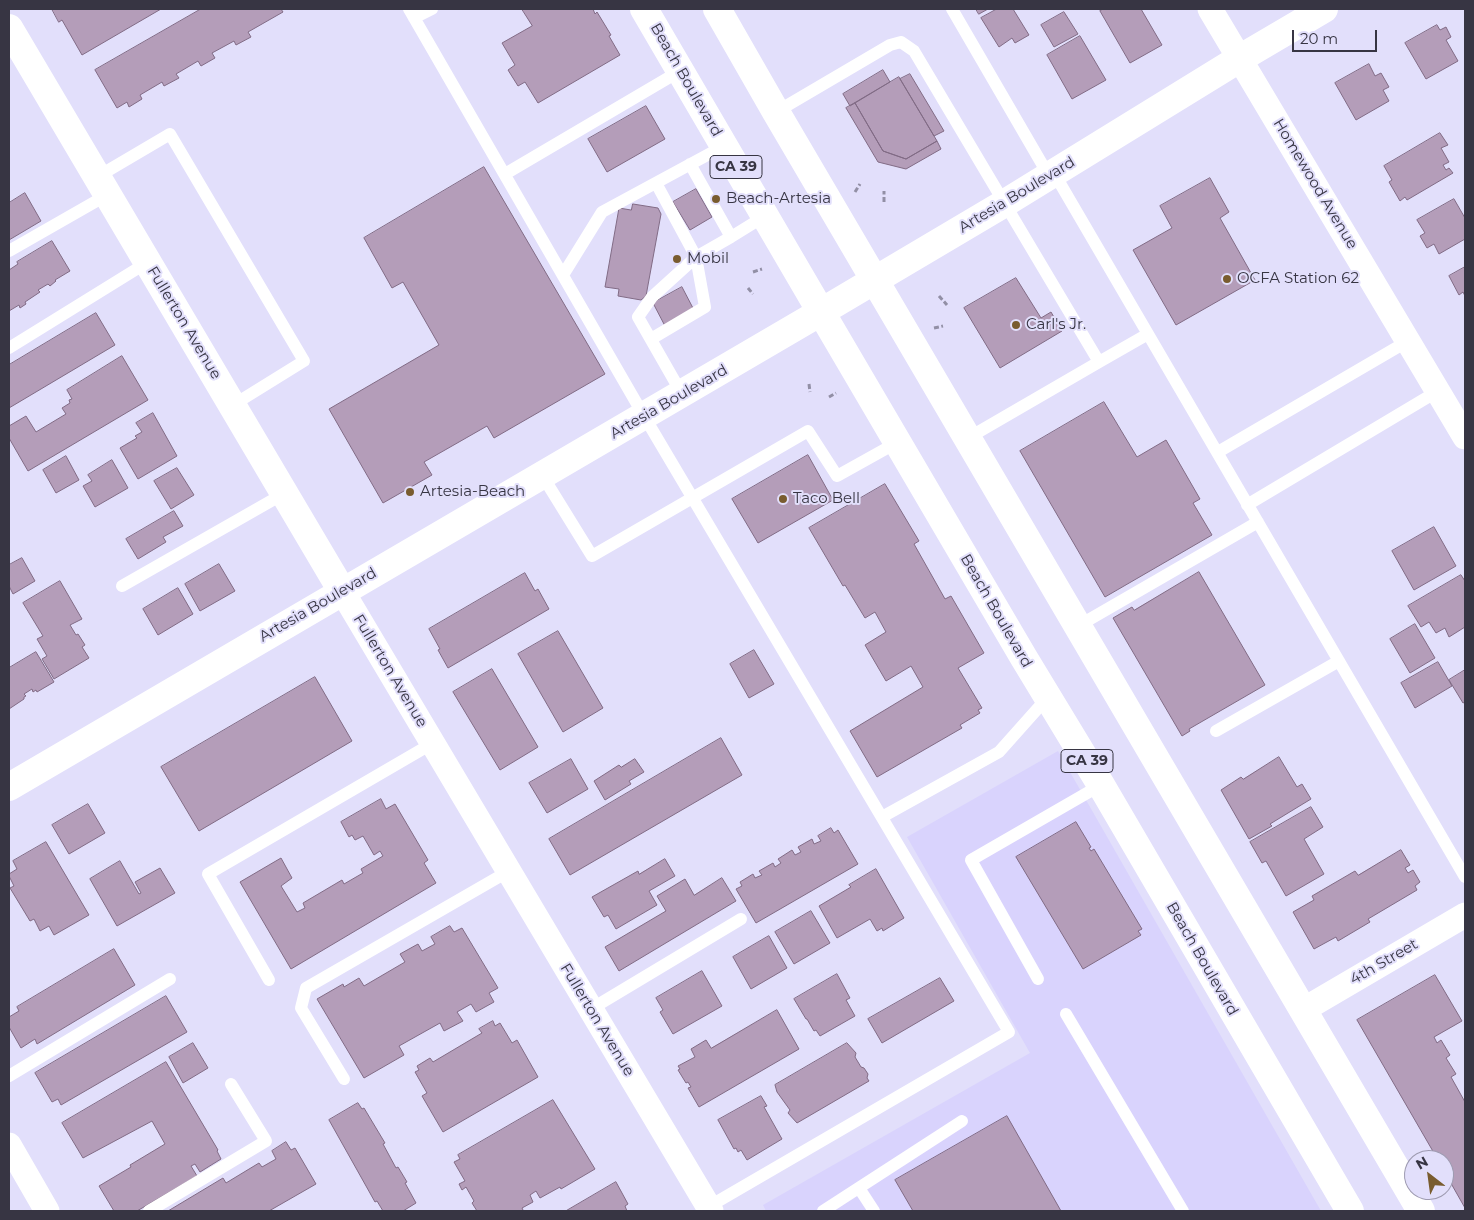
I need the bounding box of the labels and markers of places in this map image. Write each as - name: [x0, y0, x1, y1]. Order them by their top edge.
- place label: Beach-Artesia: [726, 190, 831, 208]
- marker: Beach-Artesia: [710, 193, 722, 205]
- place label: Mobil: [687, 250, 729, 268]
- marker: Mobil: [671, 253, 683, 265]
- place label: OCFA Station 62: [1237, 270, 1359, 288]
- marker: OCFA Station 62: [1221, 273, 1233, 285]
- place label: Carl's Jr.: [1026, 316, 1086, 334]
- marker: Carl's Jr.: [1010, 319, 1022, 331]
- place label: Artesia-Beach: [420, 483, 525, 501]
- marker: Artesia-Beach: [404, 486, 416, 498]
- place label: Taco Bell: [793, 490, 860, 508]
- marker: Taco Bell: [777, 493, 789, 505]

